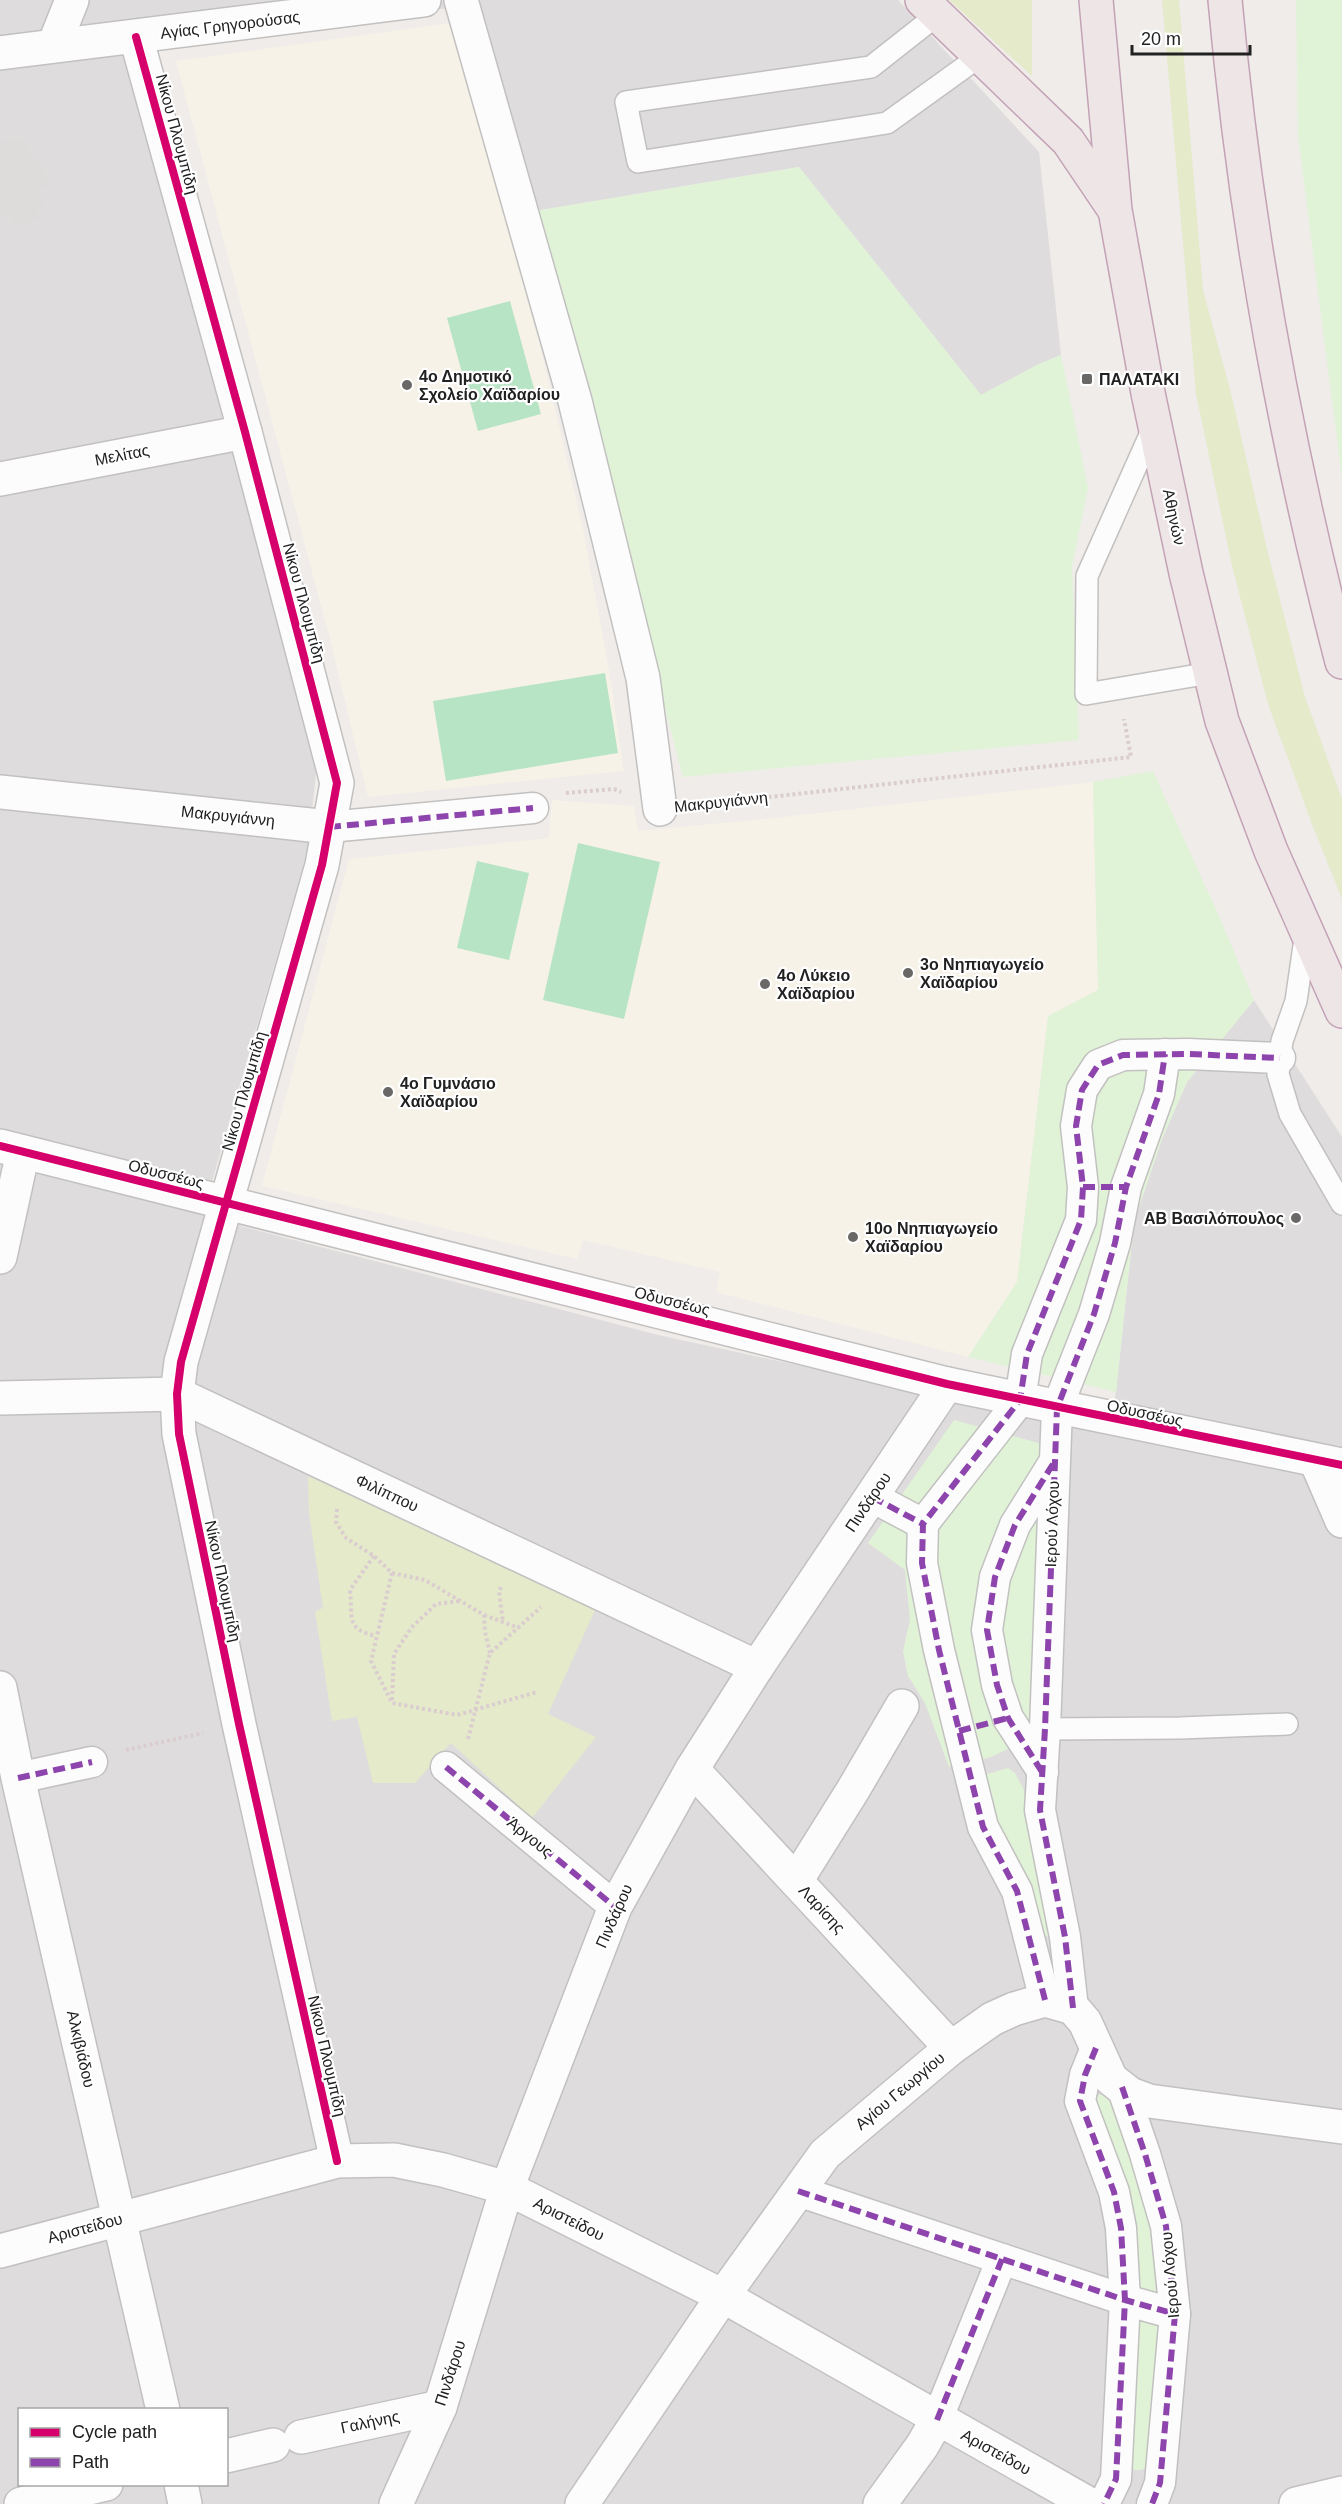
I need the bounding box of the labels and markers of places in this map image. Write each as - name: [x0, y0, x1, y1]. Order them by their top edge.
- place label: 4ο Δημοτικό Σχολείο Χαϊδαρίου: [419, 368, 560, 403]
- place label: ΠΑΛΑΤΑΚΙ: [1099, 371, 1179, 388]
- marker: ΠΑΛΑΤΑΚΙ: [1080, 372, 1094, 386]
- marker: 4ο Δημοτικό Σχολείο Χαϊδαρίου: [400, 378, 414, 392]
- place label: 3ο Νηπιαγωγείο Χαϊδαρίου: [920, 956, 1044, 991]
- marker: 3ο Νηπιαγωγείο Χαϊδαρίου: [901, 966, 915, 980]
- place label: 4ο Λύκειο Χαϊδαρίου: [777, 967, 855, 1002]
- marker: 4ο Λύκειο Χαϊδαρίου: [758, 977, 772, 991]
- place label: 4ο Γυμνάσιο Χαϊδαρίου: [400, 1075, 496, 1110]
- marker: 4ο Γυμνάσιο Χαϊδαρίου: [381, 1085, 395, 1099]
- place label: ΑΒ Βασιλόπουλος: [1144, 1210, 1284, 1228]
- marker: ΑΒ Βασιλόπουλος: [1289, 1211, 1303, 1225]
- place label: 10ο Νηπιαγωγείο Χαϊδαρίου: [865, 1220, 998, 1255]
- marker: 10ο Νηπιαγωγείο Χαϊδαρίου: [846, 1230, 860, 1244]

